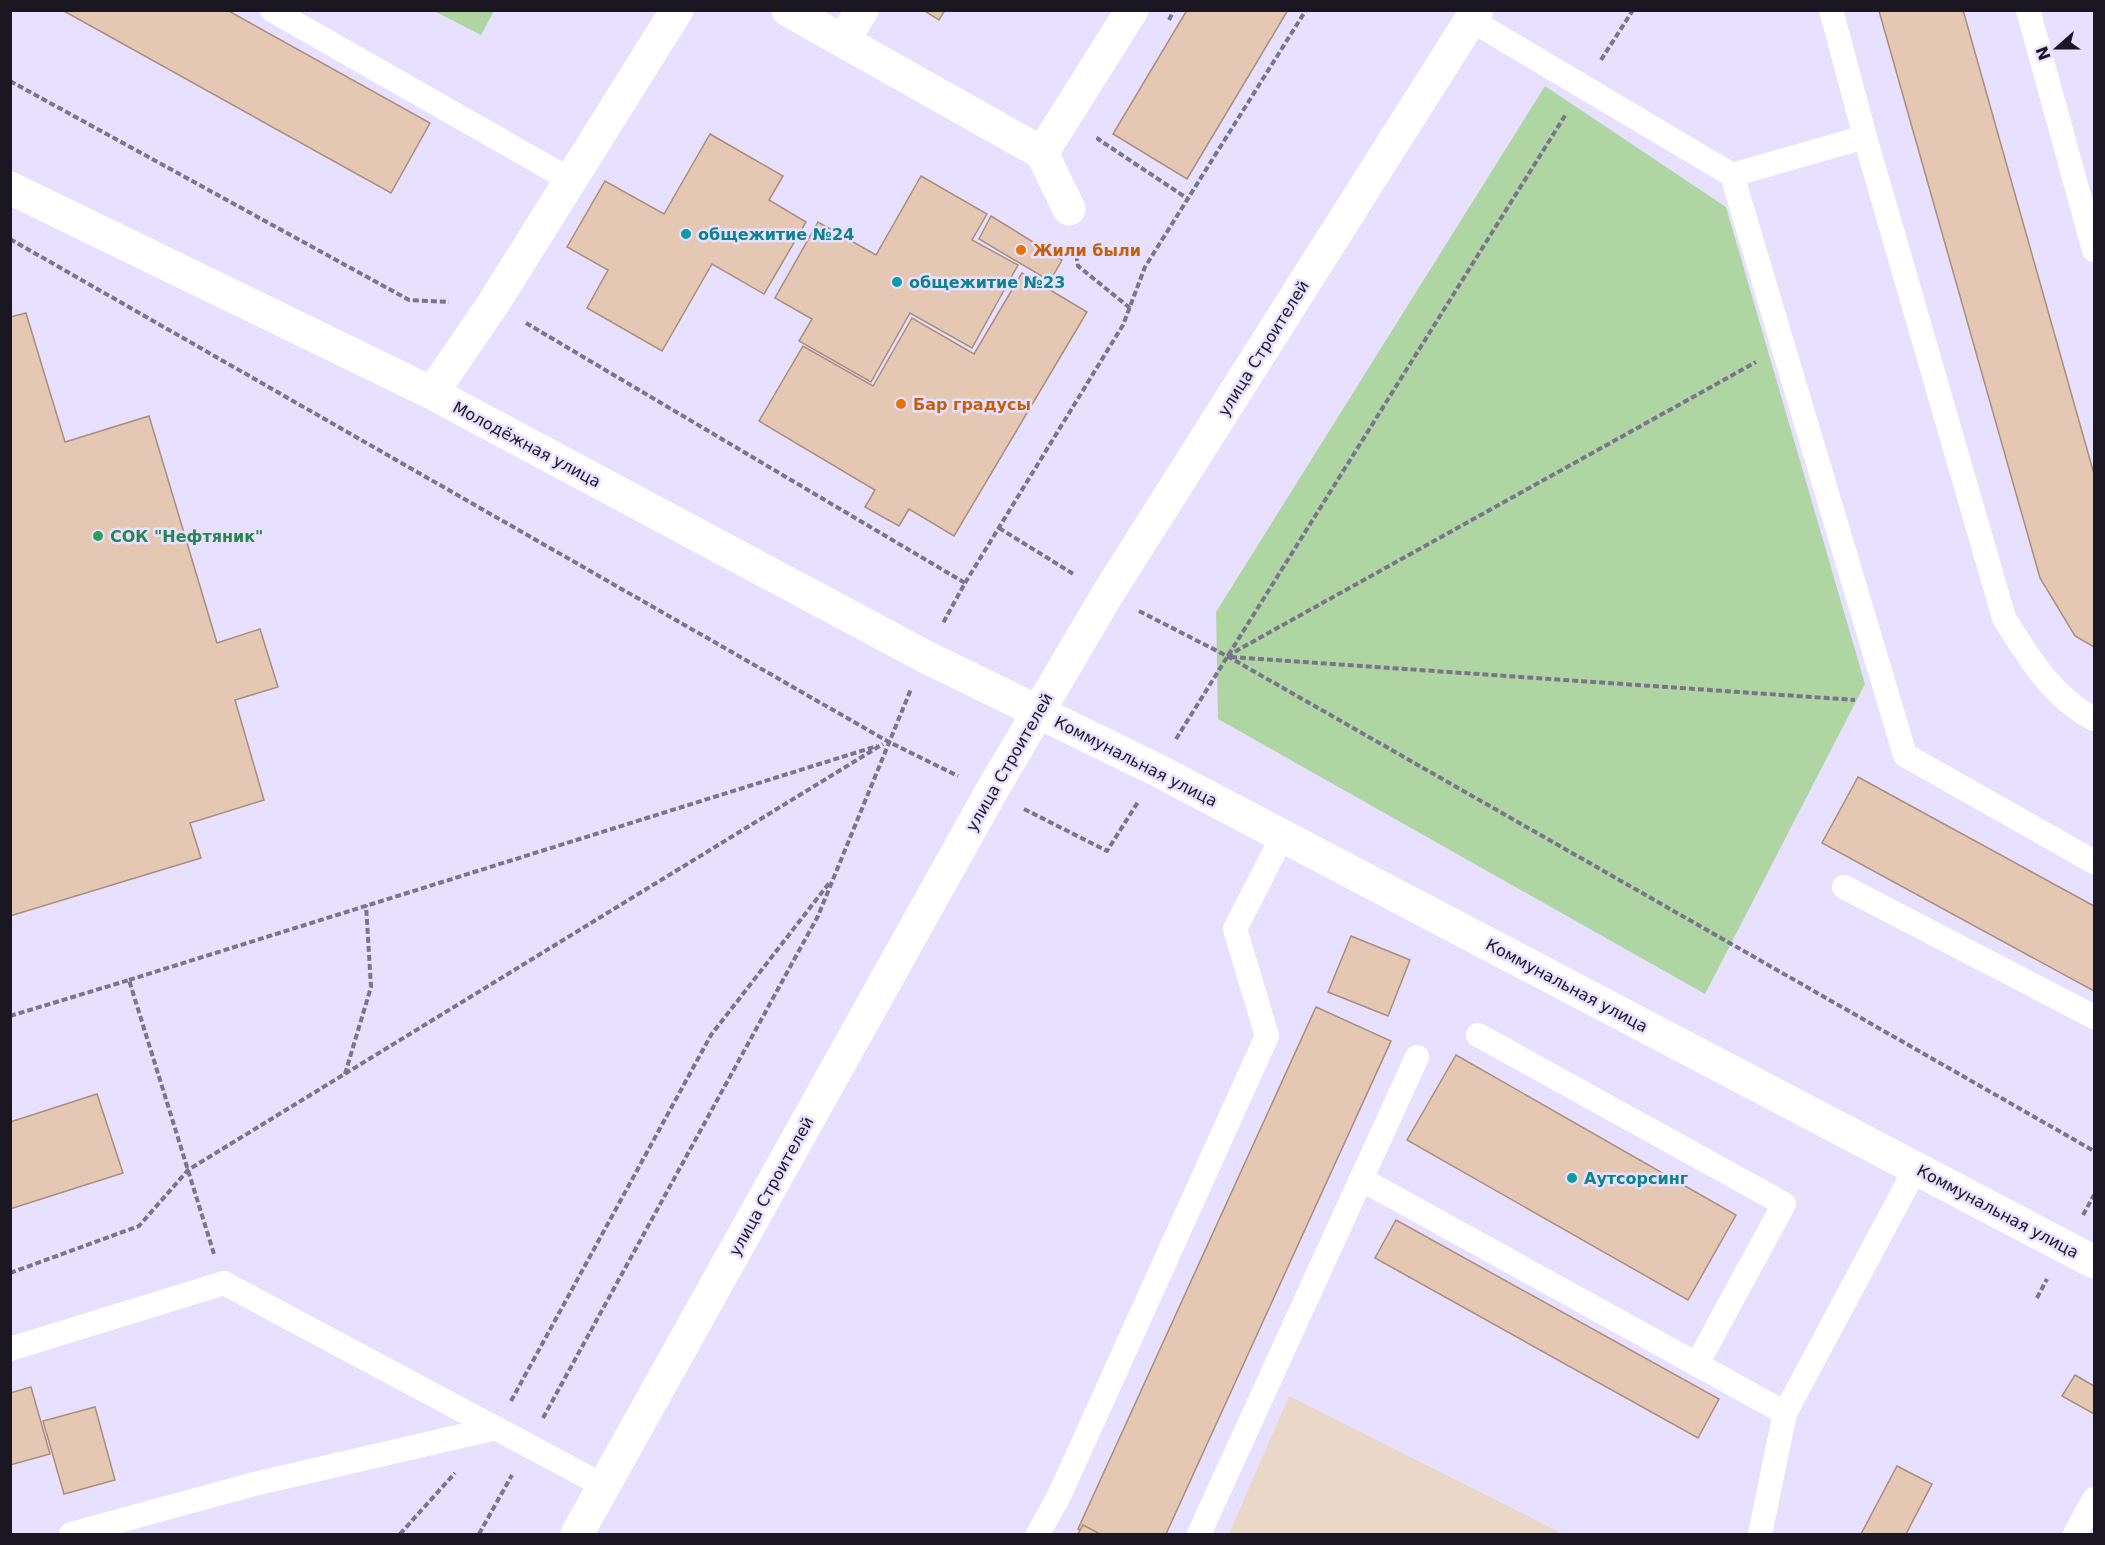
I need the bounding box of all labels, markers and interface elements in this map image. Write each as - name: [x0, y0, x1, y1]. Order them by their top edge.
- north arrow: [2027, 18, 2087, 78]
- text: N: [2032, 44, 2055, 63]
- place label: общежитие №24: [698, 225, 854, 244]
- marker: общежитие №24: [679, 227, 693, 241]
- place label: Жили были: [1033, 241, 1141, 260]
- marker: Жили были: [1014, 243, 1028, 257]
- place label: общежитие №23: [909, 273, 1065, 292]
- marker: общежитие №23: [890, 275, 904, 289]
- street label: улица Строителей: [1214, 277, 1313, 420]
- place label: Бар градусы: [913, 395, 1031, 414]
- street label: Молодёжная улица: [450, 397, 604, 491]
- marker: Бар градусы: [894, 397, 908, 411]
- place label: СОК "Нефтяник": [110, 527, 263, 546]
- marker: СОК "Нефтяник": [91, 529, 105, 543]
- street label: улица Строителей: [962, 690, 1057, 835]
- street label: Коммунальная улица: [1051, 712, 1220, 811]
- street label: Коммунальная улица: [1483, 935, 1651, 1036]
- street label: улица Строителей: [725, 1113, 818, 1259]
- street label: Коммунальная улица: [1914, 1161, 2082, 1262]
- place label: Аутсорсинг: [1584, 1169, 1688, 1188]
- marker: Аутсорсинг: [1565, 1171, 1579, 1185]

